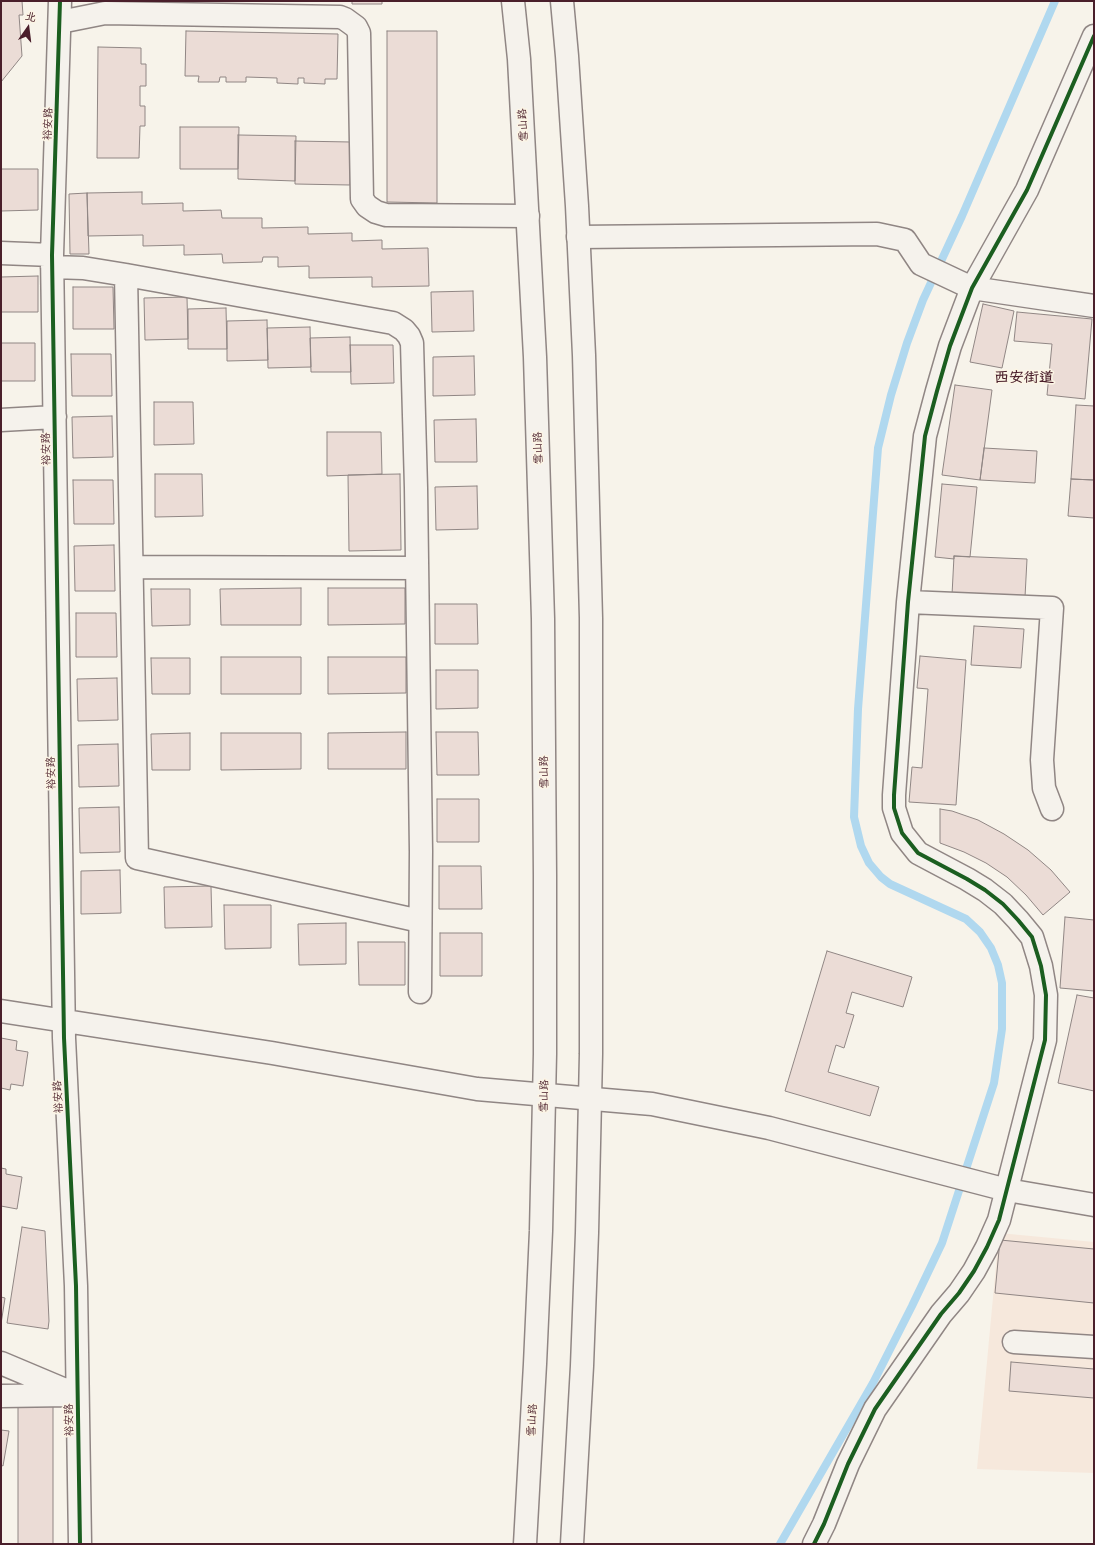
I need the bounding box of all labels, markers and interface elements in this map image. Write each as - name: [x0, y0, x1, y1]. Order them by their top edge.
- text: 北: [24, 7, 38, 24]
- north arrow: [8, 8, 48, 48]
- street label: 裕安路: [41, 107, 55, 141]
- street label: 雪山路: [516, 108, 530, 142]
- district label: 西安街道: [994, 368, 1054, 386]
- street label: 雪山路: [531, 431, 545, 465]
- street label: 裕安路: [39, 432, 53, 466]
- street label: 雪山路: [537, 755, 551, 789]
- street label: 裕安路: [44, 756, 58, 790]
- street label: 雪山路: [537, 1079, 551, 1113]
- street label: 裕安路: [51, 1080, 65, 1114]
- street label: 裕安路: [62, 1403, 76, 1437]
- street label: 雪山路: [525, 1403, 539, 1437]

